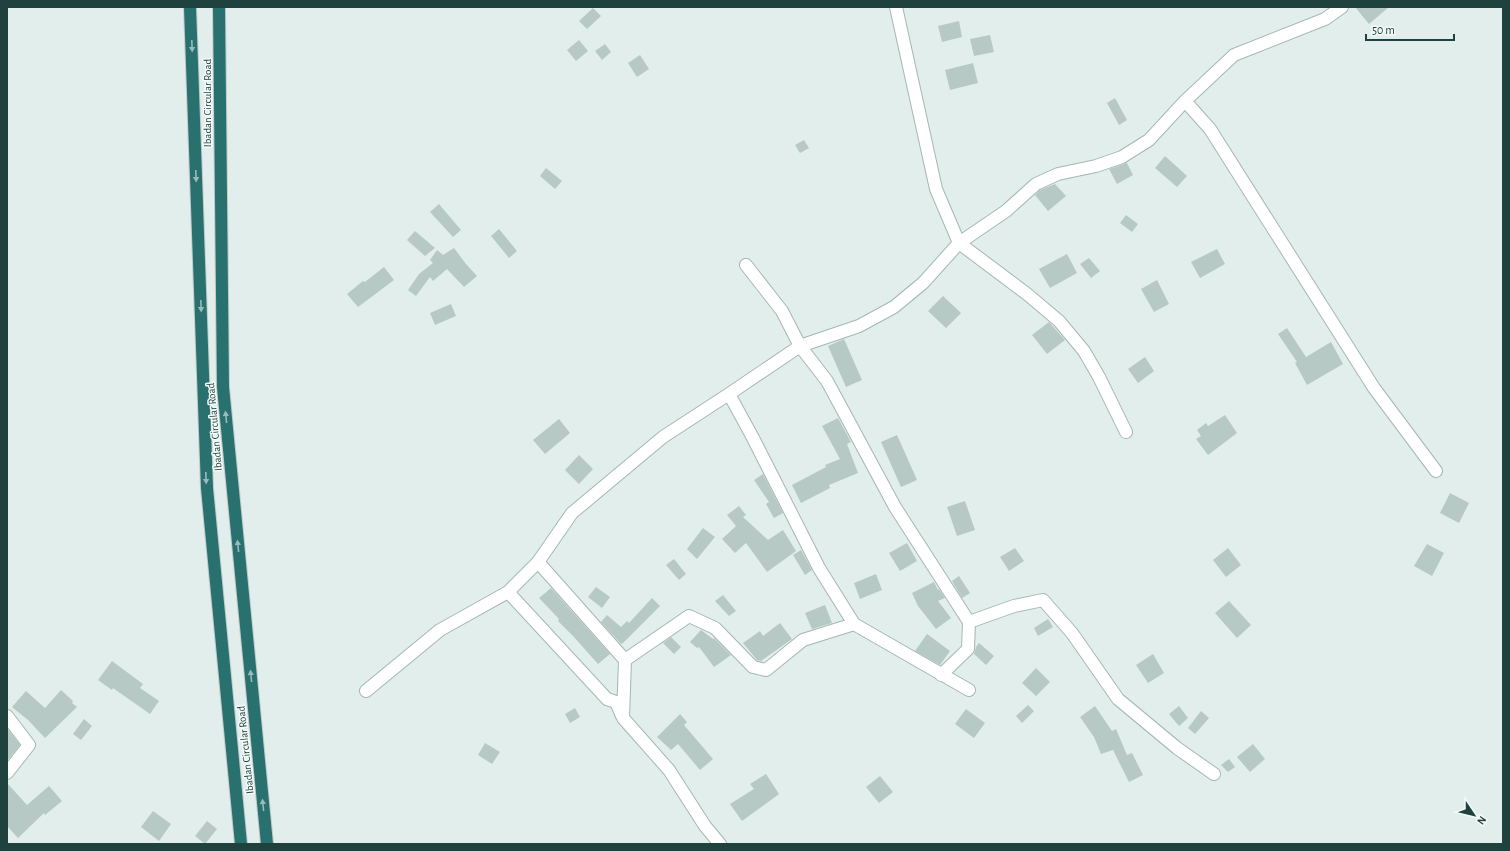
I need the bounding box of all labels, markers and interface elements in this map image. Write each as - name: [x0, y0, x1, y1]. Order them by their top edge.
- scale bar: [1366, 16, 1454, 42]
- text: 50 m: [1372, 24, 1395, 36]
- one-way arrow: [189, 40, 195, 53]
- street label: Ibadan Circular Road: [202, 58, 213, 147]
- one-way arrow: [193, 170, 199, 183]
- one-way arrow: [197, 300, 204, 312]
- street label: Ibadan Circular Road: [205, 382, 224, 472]
- one-way arrow: [222, 411, 229, 423]
- one-way arrow: [203, 472, 210, 484]
- one-way arrow: [235, 540, 241, 552]
- one-way arrow: [247, 670, 254, 682]
- street label: Ibadan Circular Road: [235, 705, 256, 795]
- north arrow: [1454, 795, 1494, 835]
- one-way arrow: [260, 799, 267, 811]
- text: N: [1475, 814, 1488, 827]

